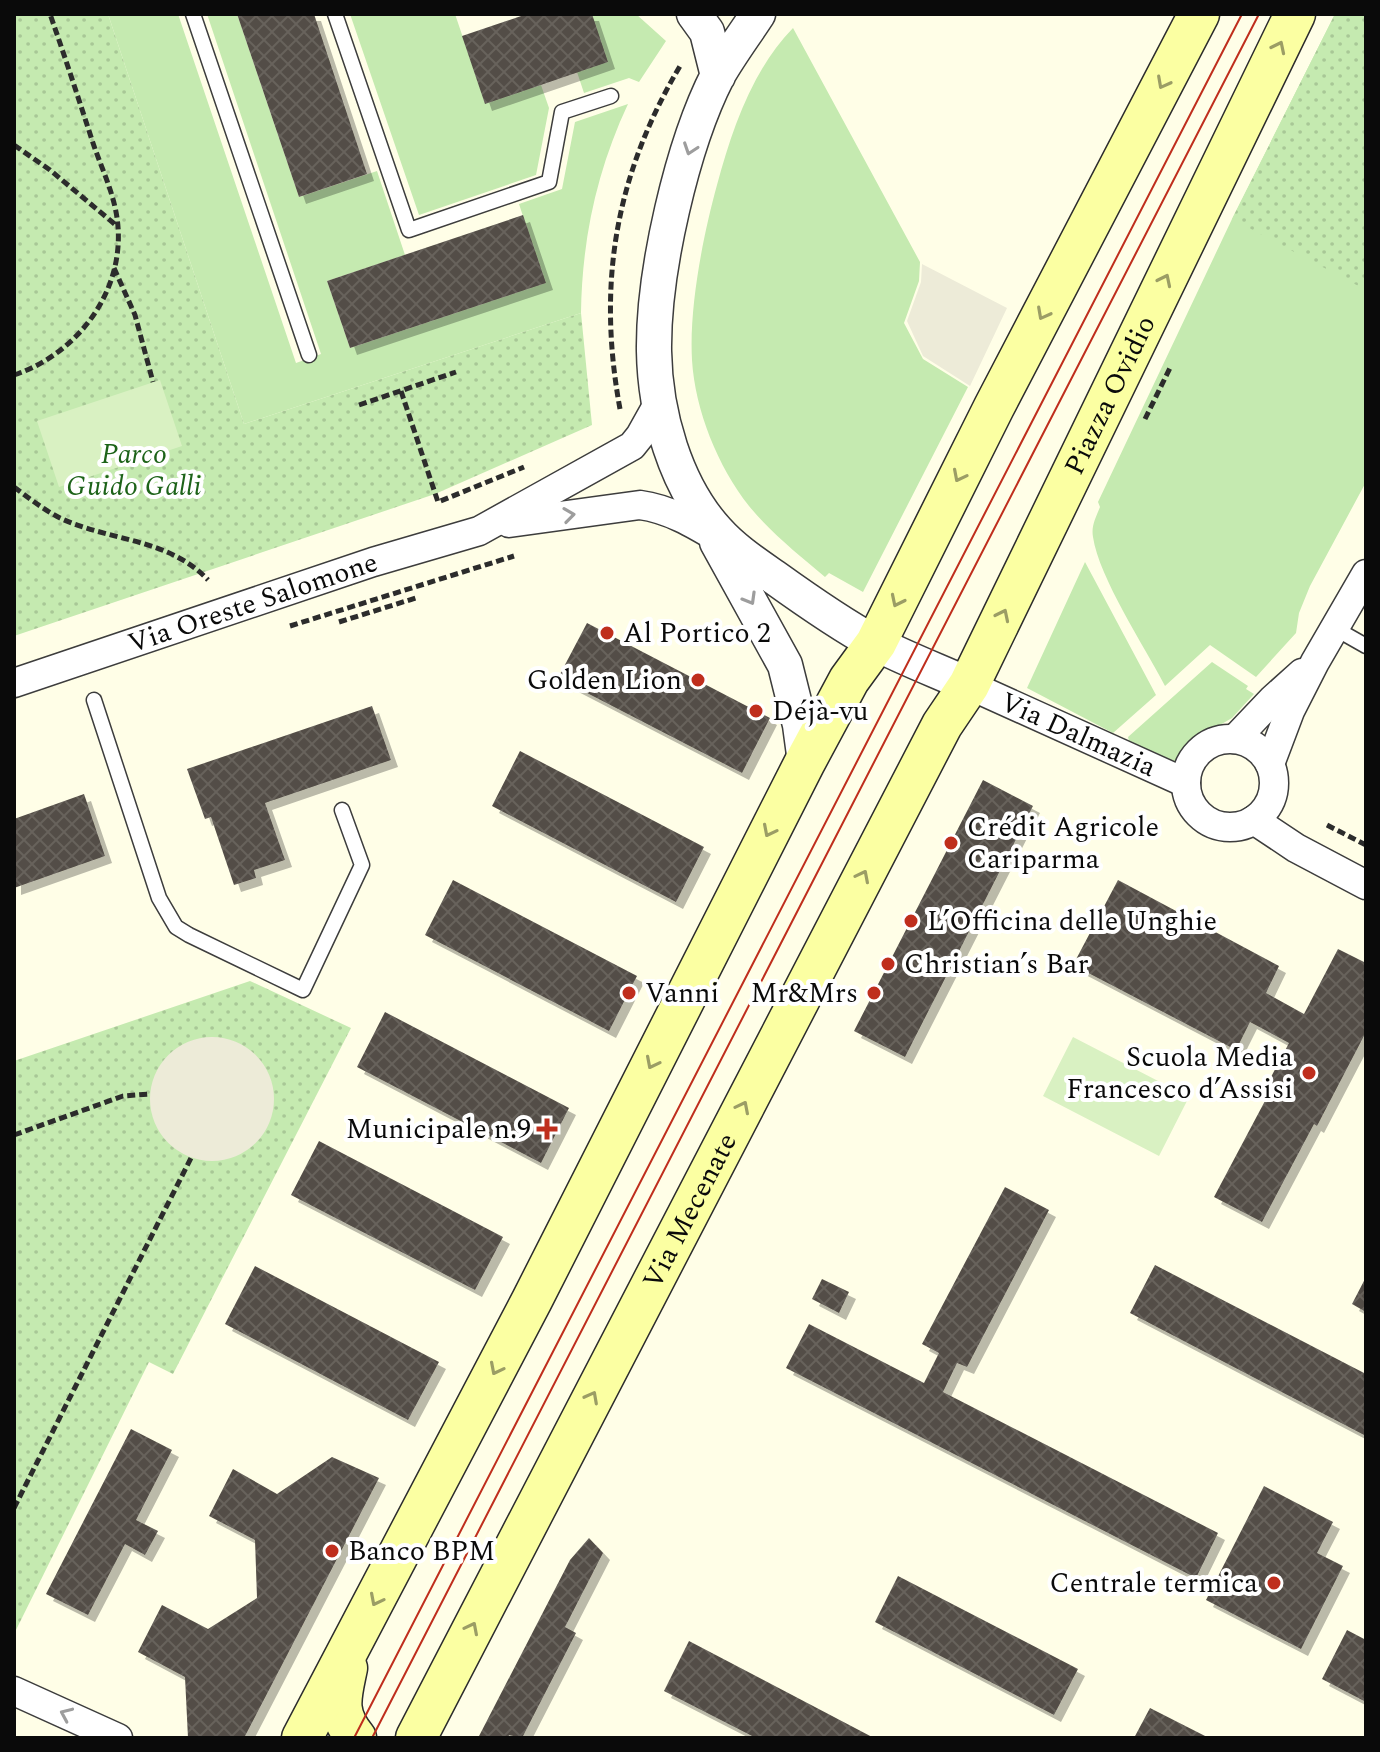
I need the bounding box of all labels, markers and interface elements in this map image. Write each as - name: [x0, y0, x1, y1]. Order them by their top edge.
- one-way arrow: [1269, 40, 1285, 55]
- one-way arrow: [1157, 75, 1172, 90]
- one-way arrow: [684, 141, 700, 155]
- one-way arrow: [1156, 274, 1171, 289]
- one-way arrow: [1037, 305, 1052, 320]
- street label: Piazza Ovidio: [1053, 308, 1167, 482]
- park label: Parco Guido Galli: [66, 433, 202, 508]
- one-way arrow: [953, 468, 969, 483]
- one-way arrow: [562, 507, 576, 524]
- street label: Via Oreste Salomone: [122, 540, 383, 665]
- one-way arrow: [740, 590, 756, 605]
- one-way arrow: [891, 592, 907, 607]
- one-way arrow: [993, 609, 1009, 623]
- place label: Al Portico 2: [623, 612, 771, 655]
- marker: Al Portico 2: [598, 624, 616, 642]
- place label: Golden Lion: [527, 659, 682, 702]
- marker: Golden Lion: [689, 671, 707, 689]
- street label: Via Dalmazia: [993, 680, 1164, 788]
- place label: Déjà-vu: [772, 690, 869, 733]
- marker: Déjà-vu: [747, 702, 765, 720]
- place label: Crédit Agricole Cariparma: [967, 806, 1159, 881]
- one-way arrow: [764, 823, 779, 838]
- marker: Crédit Agricole Cariparma: [942, 834, 960, 852]
- one-way arrow: [854, 870, 869, 884]
- place label: L’Officina delle Unghie: [927, 900, 1217, 943]
- marker: L’Officina delle Unghie: [902, 912, 920, 930]
- place label: Christian’s Bar: [904, 943, 1089, 986]
- marker: Christian’s Bar: [879, 955, 897, 973]
- place label: Vanni: [645, 972, 719, 1015]
- place label: Mr&Mrs: [751, 972, 858, 1015]
- marker: Vanni: [620, 984, 638, 1002]
- marker: Mr&Mrs: [865, 984, 883, 1002]
- place label: Scuola Media Francesco d’Assisi: [1066, 1036, 1293, 1111]
- one-way arrow: [646, 1055, 661, 1070]
- marker: Scuola Media Francesco d’Assisi: [1300, 1064, 1318, 1082]
- one-way arrow: [734, 1100, 749, 1115]
- place label: Municipale n.9: [346, 1108, 531, 1151]
- marker: Municipale n.9: [538, 1120, 556, 1138]
- street label: Via Mecenate: [631, 1125, 748, 1297]
- one-way arrow: [490, 1361, 505, 1375]
- one-way arrow: [582, 1391, 597, 1406]
- place label: Banco BPM: [348, 1530, 495, 1573]
- marker: Banco BPM: [323, 1542, 341, 1560]
- place label: Centrale termica: [1050, 1562, 1258, 1605]
- marker: Centrale termica: [1265, 1574, 1283, 1592]
- one-way arrow: [371, 1591, 386, 1606]
- one-way arrow: [462, 1621, 477, 1636]
- one-way arrow: [60, 1708, 74, 1724]

